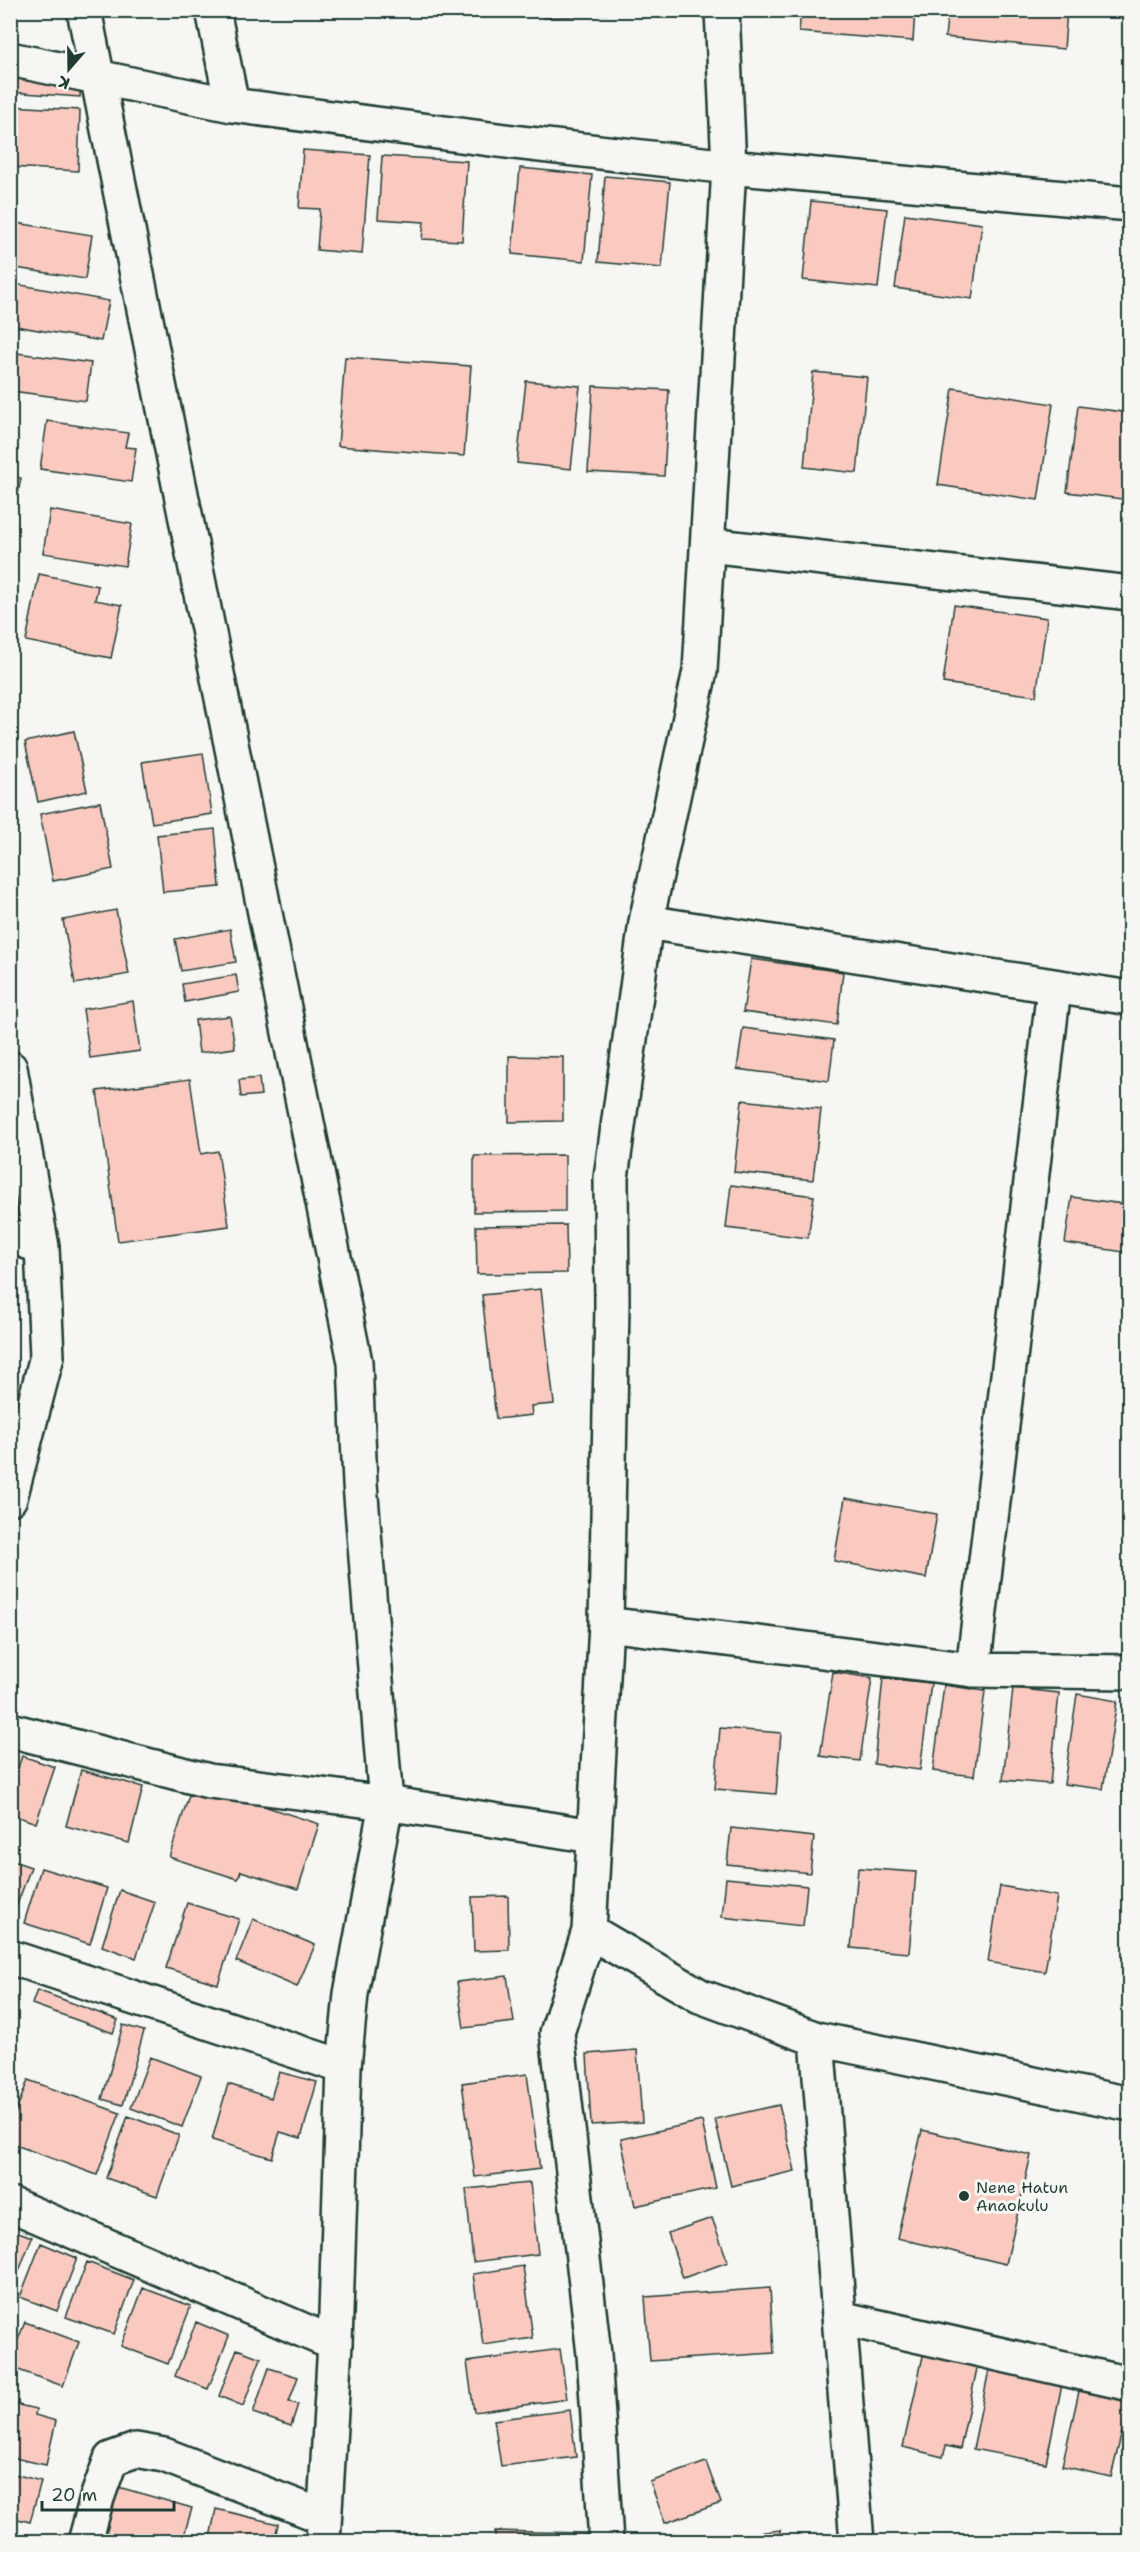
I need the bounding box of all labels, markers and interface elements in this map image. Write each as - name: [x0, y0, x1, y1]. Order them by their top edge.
- north arrow: [39, 39, 99, 99]
- text: K: [55, 71, 73, 94]
- place label: Nene Hatun Anaokulu: [976, 2177, 1068, 2216]
- marker: Nene Hatun Anaokulu: [957, 2189, 971, 2203]
- scale bar: [42, 2474, 174, 2512]
- text: 20 m: [51, 2483, 97, 2507]

